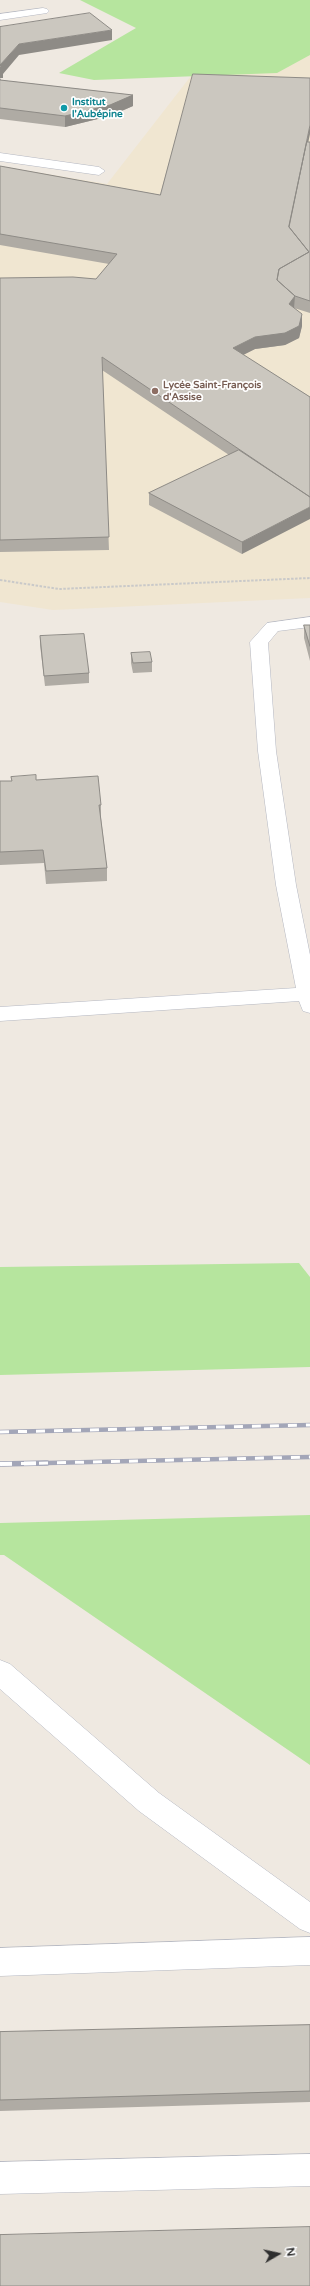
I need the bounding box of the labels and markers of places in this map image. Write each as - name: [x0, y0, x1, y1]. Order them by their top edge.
- place label: Institut l'Aubépine: [72, 96, 123, 120]
- marker: Institut l'Aubépine: [59, 103, 69, 113]
- place label: Lycée Saint-François d'Assise: [163, 379, 261, 402]
- marker: Lycée Saint-François d'Assise: [150, 386, 160, 396]

